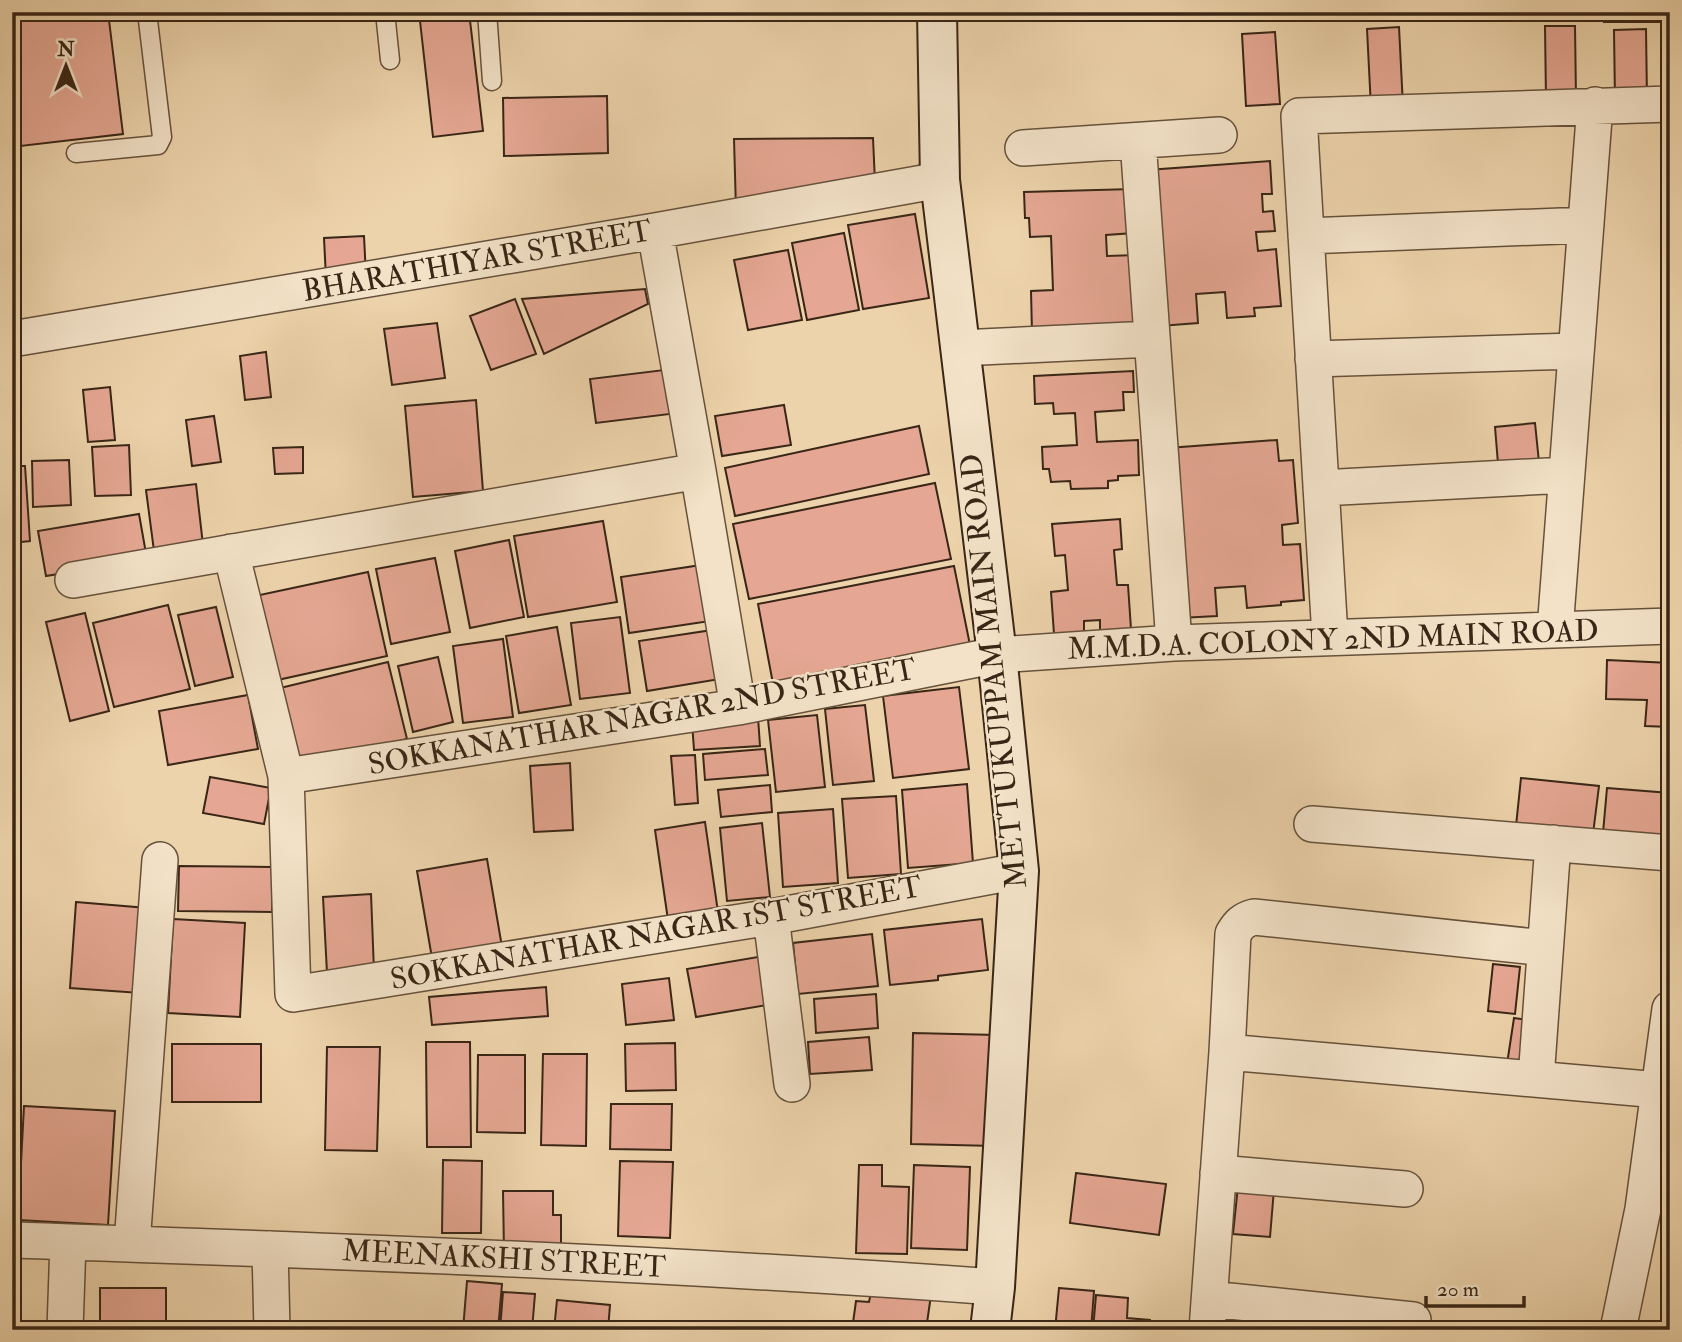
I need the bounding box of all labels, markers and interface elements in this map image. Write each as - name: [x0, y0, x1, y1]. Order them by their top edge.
- north arrow: [32, 32, 102, 102]
- text: N: [56, 38, 75, 62]
- street label: BHARATHIYAR STREET: [299, 212, 655, 310]
- street label: METTUKUPPAM MAIN ROAD: [953, 452, 1035, 890]
- street label: M.M.D.A. COLONY 2ND MAIN ROAD: [1067, 612, 1599, 668]
- street label: SOKKANATHAR NAGAR 2ND STREET: [365, 651, 919, 783]
- street label: SOKKANATHAR NAGAR 1ST STREET: [387, 868, 925, 998]
- street label: MEENAKSHI STREET: [341, 1232, 667, 1286]
- scale bar: [1426, 1265, 1524, 1309]
- text: 20 m: [1437, 1276, 1479, 1303]

